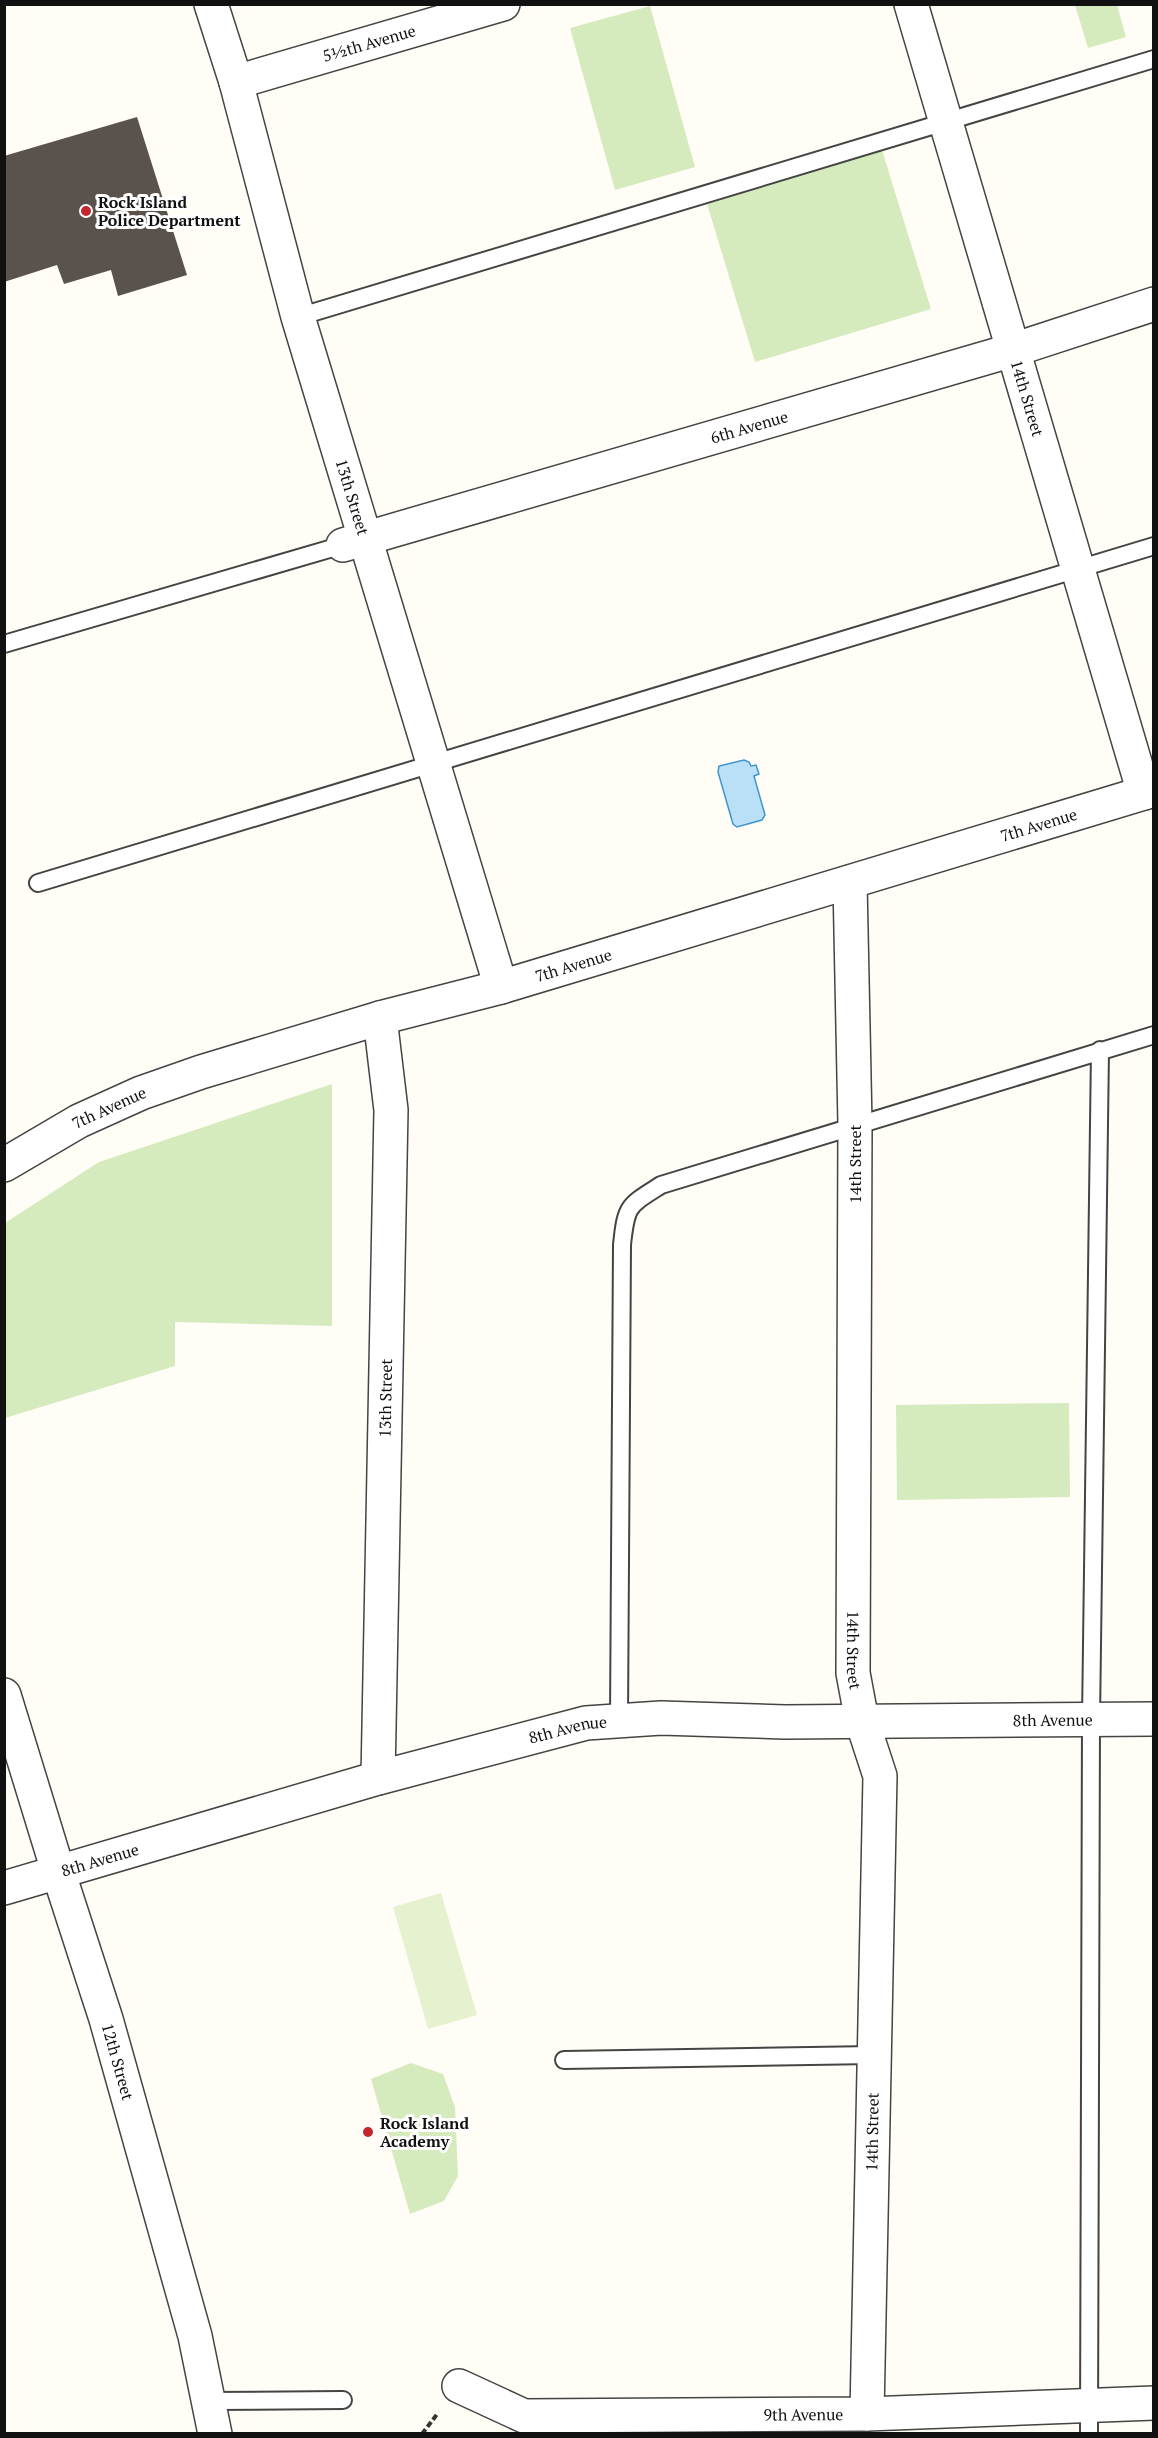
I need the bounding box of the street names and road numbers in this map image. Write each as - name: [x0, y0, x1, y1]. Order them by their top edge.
- street label: 5½th Avenue: [320, 19, 418, 67]
- street label: 14th Street: [1006, 357, 1049, 439]
- street label: 6th Avenue: [708, 405, 791, 449]
- street label: 13th Street: [331, 456, 375, 538]
- street label: 7th Avenue: [998, 803, 1080, 847]
- street label: 7th Avenue: [532, 943, 614, 987]
- street label: 7th Avenue: [68, 1081, 149, 1134]
- street label: 14th Street: [844, 1124, 866, 1203]
- street label: 13th Street: [374, 1358, 397, 1438]
- street label: 14th Street: [842, 1610, 867, 1691]
- street label: 8th Avenue: [1013, 1708, 1093, 1731]
- street label: 8th Avenue: [526, 1711, 608, 1749]
- street label: 8th Avenue: [59, 1838, 141, 1882]
- street label: 12th Street: [97, 2021, 139, 2103]
- street label: 14th Street: [860, 2092, 884, 2172]
- street label: 9th Avenue: [763, 2403, 843, 2426]

